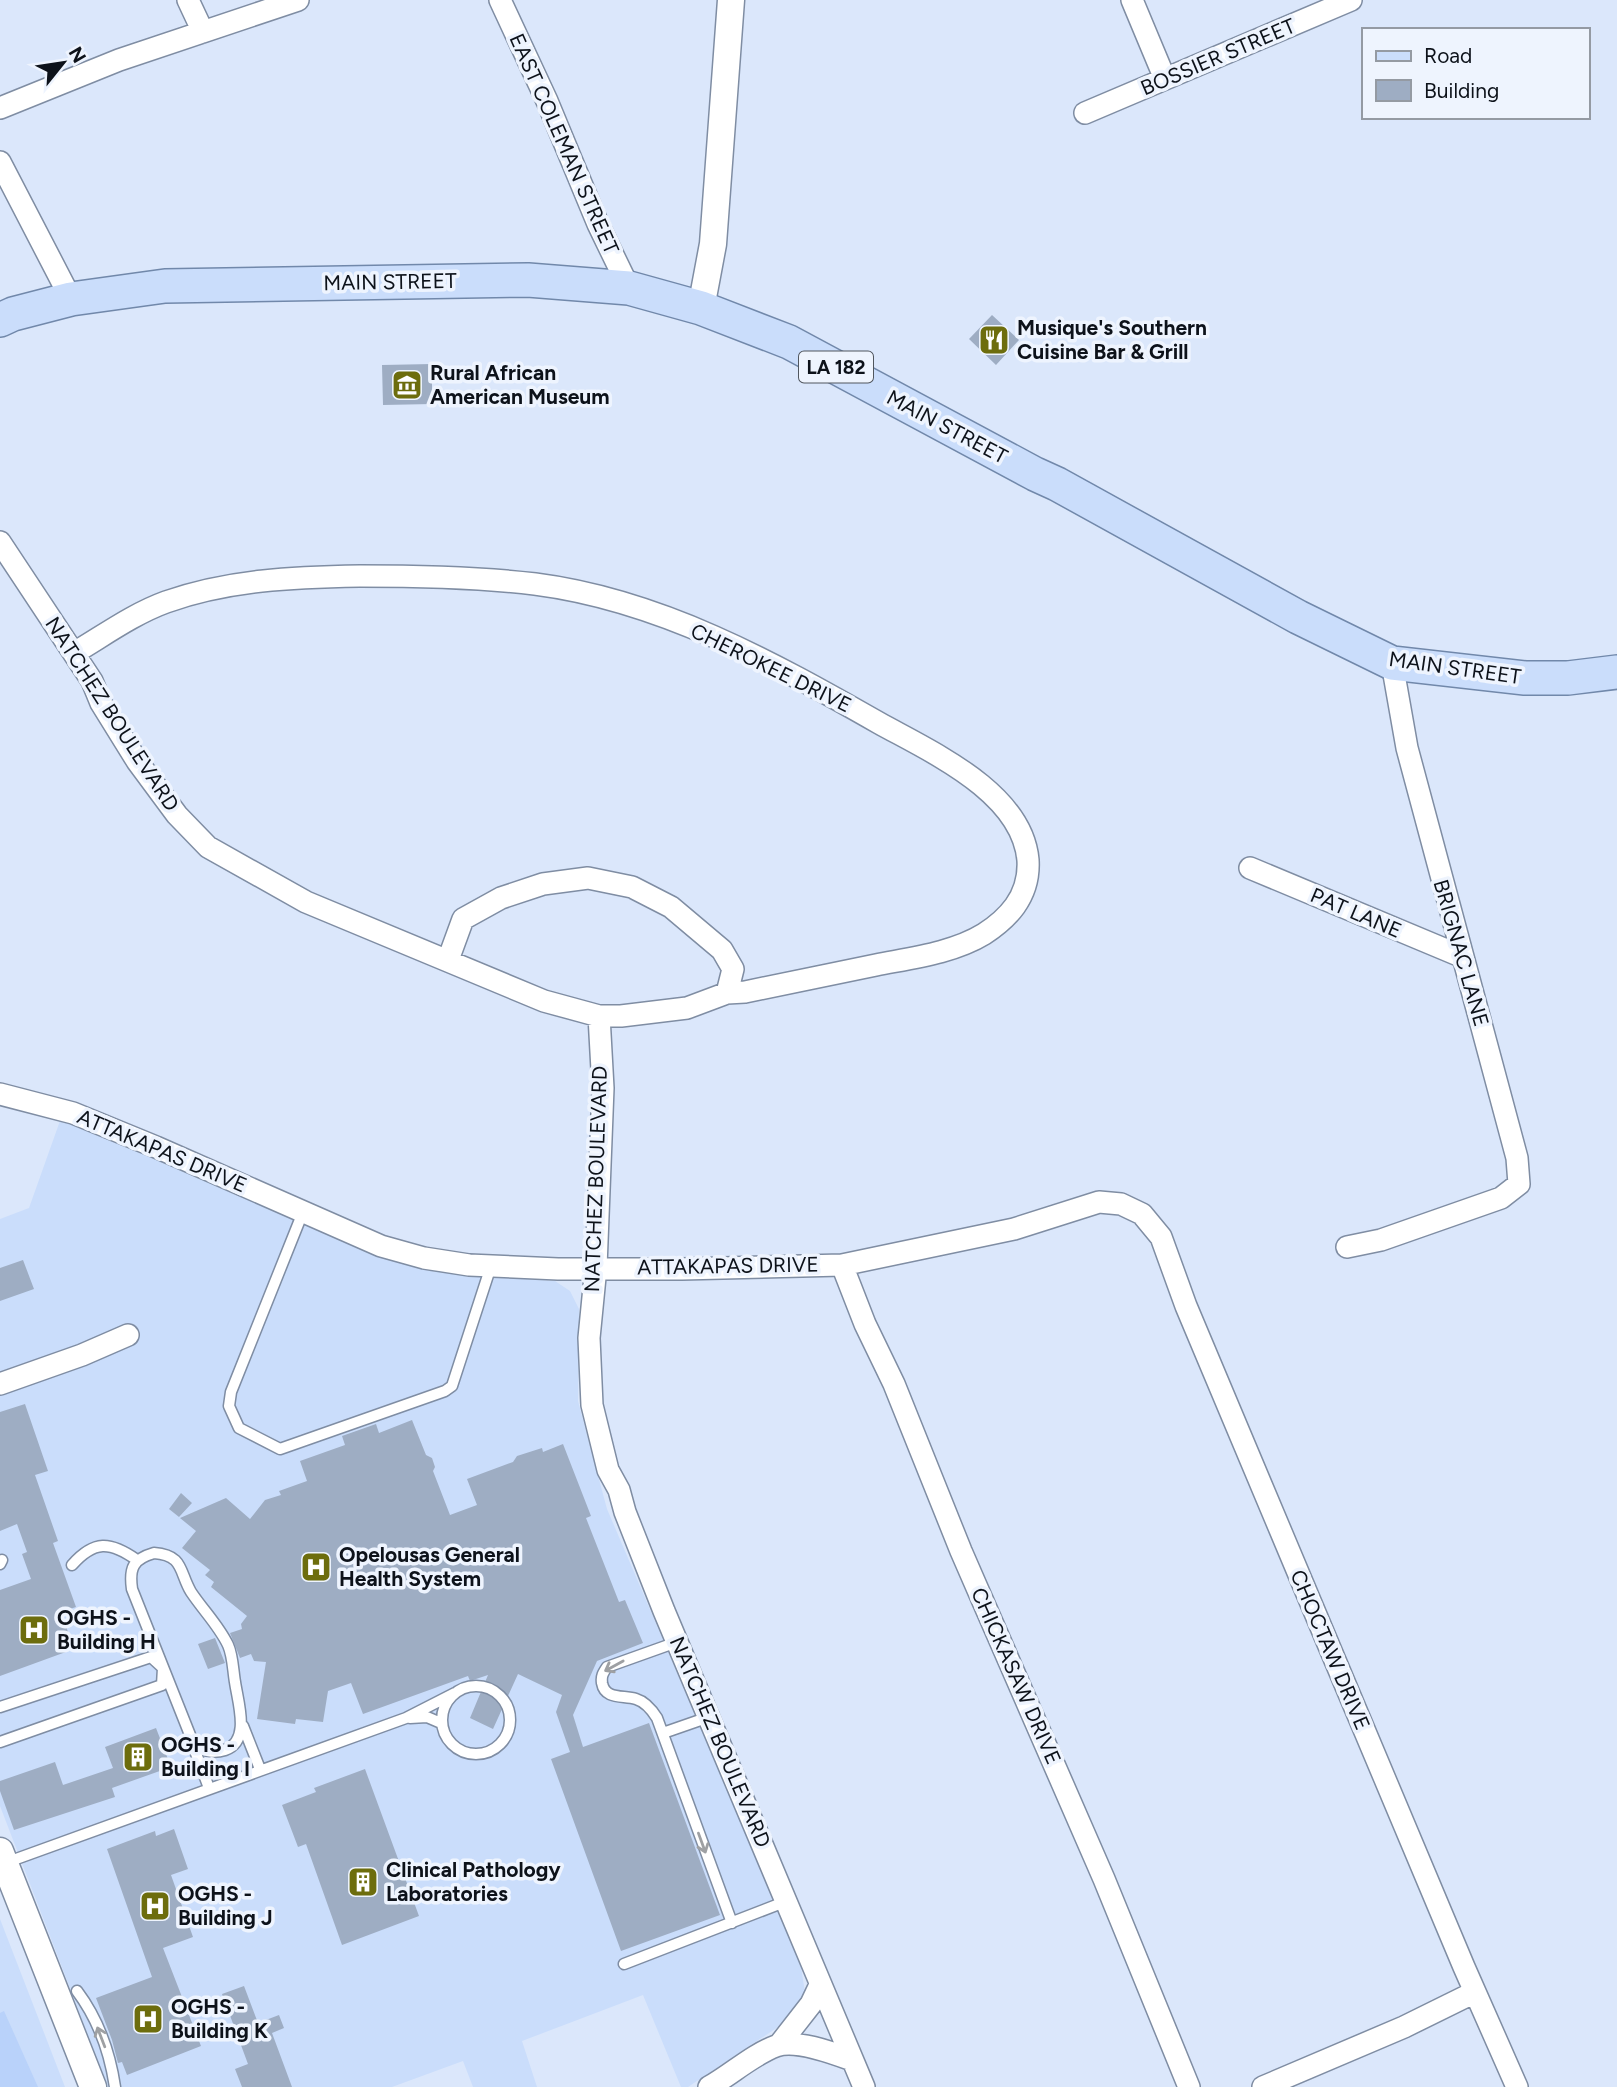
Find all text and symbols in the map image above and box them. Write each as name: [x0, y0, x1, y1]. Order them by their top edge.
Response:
street label: BOSSIER STREET: [1137, 13, 1299, 100]
north arrow: [28, 28, 98, 98]
legend: [1362, 28, 1589, 119]
street label: EAST COLEMAN STREET: [505, 30, 625, 258]
text: N: [64, 43, 91, 67]
text: Road: [1424, 43, 1472, 68]
text: Building: [1424, 78, 1499, 103]
street label: MAIN STREET: [323, 268, 457, 295]
place label: Musique's Southern Cuisine Bar & Grill: [1017, 315, 1207, 364]
restaurant icon: Musique's Southern Cuisine Bar & Grill: [977, 323, 1011, 357]
road number: LA 182: [799, 352, 873, 382]
place label: Rural African American Museum: [430, 360, 610, 409]
museum icon: Rural African American Museum: [390, 368, 424, 402]
street label: MAIN STREET: [883, 384, 1012, 469]
street label: NATCHEZ BOULEVARD: [40, 612, 185, 816]
street label: CHEROKEE DRIVE: [687, 618, 856, 717]
street label: MAIN STREET: [1387, 646, 1523, 689]
street label: BRIGNAC LANE: [1429, 876, 1494, 1029]
street label: PAT LANE: [1307, 882, 1406, 943]
street label: NATCHEZ BOULEVARD: [579, 1065, 612, 1293]
street label: ATTAKAPAS DRIVE: [74, 1104, 251, 1198]
street label: ATTAKAPAS DRIVE: [637, 1251, 819, 1280]
place label: Opelousas General Health System: [339, 1542, 520, 1591]
hospital icon: Opelousas General Health System: [299, 1550, 333, 1584]
street label: CHOCTAW DRIVE: [1285, 1566, 1375, 1734]
street label: CHICKASAW DRIVE: [966, 1584, 1067, 1768]
place label: OGHS - Building H: [57, 1605, 156, 1654]
hospital icon: OGHS - Building H: [17, 1613, 51, 1647]
street label: NATCHEZ BOULEVARD: [665, 1633, 776, 1851]
one-way arrow: [604, 1660, 624, 1674]
place label: OGHS - Building I: [161, 1732, 250, 1781]
building icon: OGHS - Building I: [121, 1740, 155, 1774]
one-way arrow: [697, 1831, 710, 1853]
place label: Clinical Pathology Laboratories: [386, 1857, 561, 1906]
building icon: Clinical Pathology Laboratories: [346, 1865, 380, 1899]
place label: OGHS - Building J: [178, 1881, 273, 1930]
hospital icon: OGHS - Building J: [138, 1889, 172, 1923]
place label: OGHS - Building K: [171, 1994, 268, 2043]
hospital icon: OGHS - Building K: [131, 2002, 165, 2036]
one-way arrow: [94, 2026, 107, 2048]

